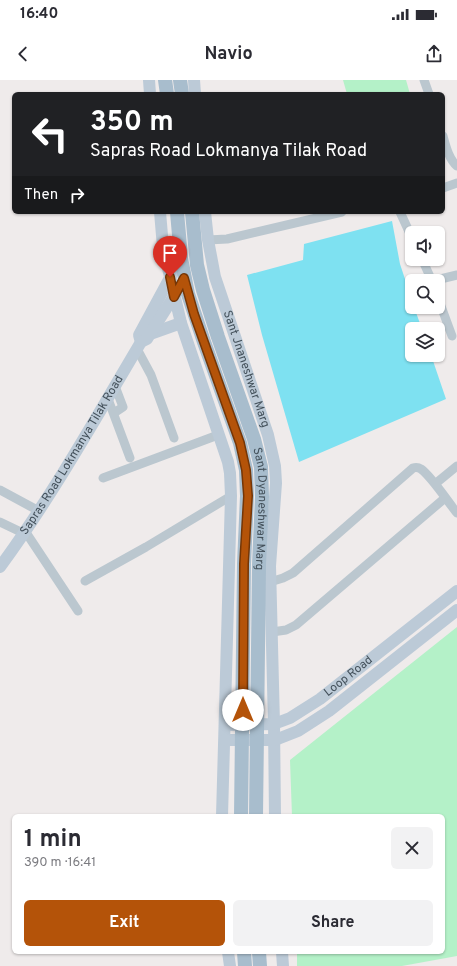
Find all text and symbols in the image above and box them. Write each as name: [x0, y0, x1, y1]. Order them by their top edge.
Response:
text: 16:40: [20, 5, 58, 24]
icon: back: [12, 43, 34, 65]
text: Navio: [204, 43, 253, 66]
icon: share: [423, 43, 445, 65]
text: 350 m: [90, 105, 174, 141]
icon: left: [24, 108, 76, 160]
text: Sapras Road Lokmanya Tilak Road: [90, 140, 367, 163]
icon: right: [66, 184, 88, 206]
text: Then: [24, 186, 58, 205]
map controls: [405, 226, 445, 362]
button: sound: [405, 226, 445, 266]
pin: [153, 236, 187, 277]
icon: arrive: [159, 242, 181, 264]
button: search: [405, 274, 445, 314]
street label: Sant Jnaneshwar Marg: [219, 309, 273, 430]
button: layers: [405, 322, 445, 362]
street label: Sapras Road Lokmanya Tilak Road: [17, 372, 128, 538]
street label: Sant Dyaneshwar Marg: [248, 446, 270, 570]
street label: Loop Road: [321, 652, 376, 701]
position arrow: [222, 689, 264, 731]
text: 1 min: [24, 825, 82, 855]
button: close: [391, 827, 433, 869]
text: 390 m · 16:41: [24, 855, 96, 871]
button: Exit: [24, 900, 225, 946]
button: Share: [233, 900, 433, 946]

